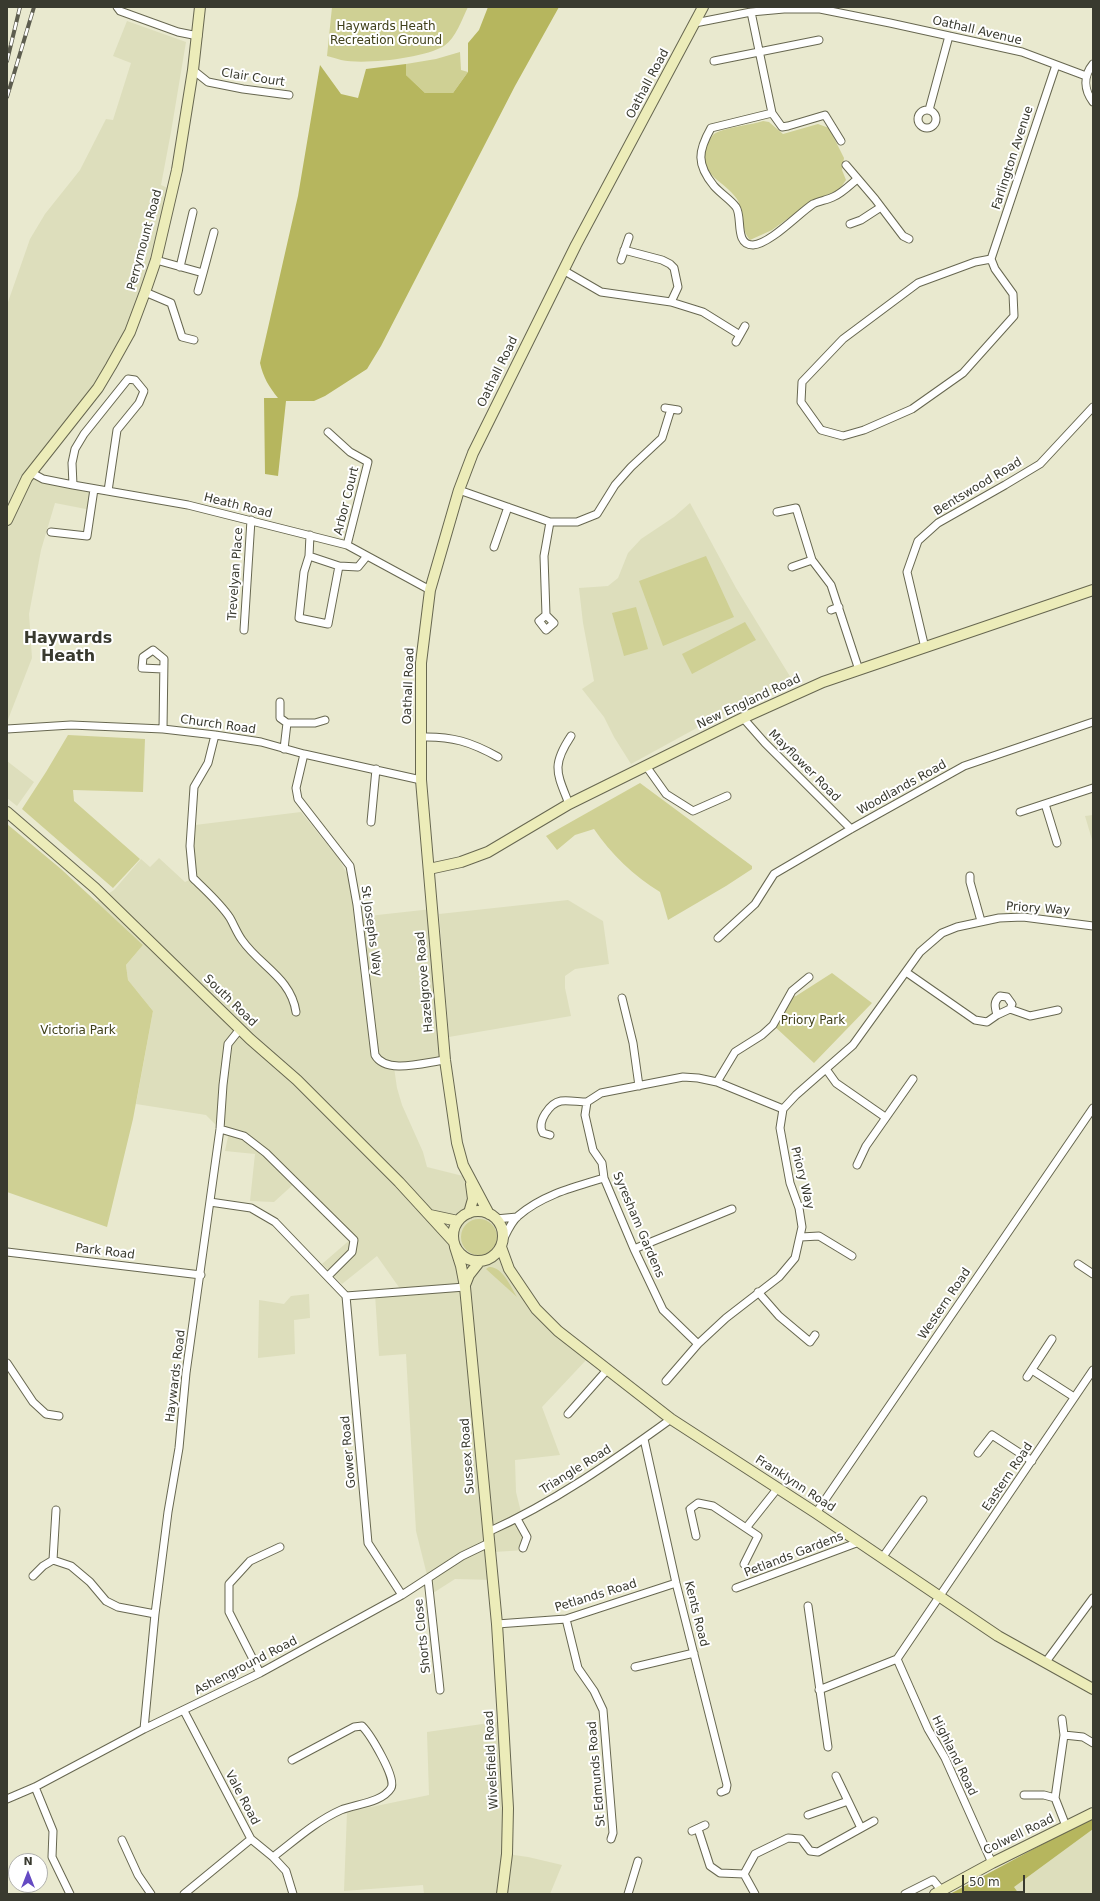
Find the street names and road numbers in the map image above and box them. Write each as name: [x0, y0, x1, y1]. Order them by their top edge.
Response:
street label: Oathall Avenue: [931, 14, 1023, 48]
street label: Oathall Road: [624, 47, 672, 121]
street label: Clair Court: [220, 66, 286, 90]
street label: Farlington Avenue: [989, 104, 1037, 212]
street label: Perrymount Road: [125, 188, 165, 292]
street label: Oathall Road: [475, 334, 521, 410]
street label: Bentswood Road: [931, 455, 1025, 519]
street label: Arbor Court: [332, 465, 362, 537]
street label: Heath Road: [202, 491, 274, 521]
street label: Trevelyan Place: [226, 527, 246, 621]
street label: Oathall Road: [400, 647, 418, 725]
street label: New England Road: [695, 672, 803, 732]
street label: Church Road: [179, 713, 257, 737]
street label: Mayflower Road: [765, 727, 843, 805]
street label: Woodlands Road: [855, 758, 949, 818]
street label: St Josephs Way: [358, 885, 384, 977]
street label: Priory Way: [1006, 900, 1070, 918]
street label: Hazelgrove Road: [413, 931, 437, 1033]
street label: South Road: [200, 972, 260, 1030]
street label: Priory Way: [787, 1145, 817, 1211]
street label: Syresham Gardens: [609, 1170, 667, 1280]
street label: Park Road: [74, 1241, 136, 1263]
street label: Western Road: [916, 1266, 974, 1342]
street label: Haywards Road: [163, 1329, 189, 1423]
street label: Gower Road: [339, 1415, 359, 1489]
street label: Sussex Road: [458, 1418, 478, 1494]
street label: Eastern Road: [980, 1440, 1036, 1514]
street label: Triangle Road: [538, 1442, 614, 1498]
street label: Franklynn Road: [752, 1453, 838, 1515]
street label: Petlands Gardens: [742, 1529, 846, 1581]
street label: Petlands Road: [553, 1577, 639, 1615]
street label: Kents Road: [681, 1580, 711, 1648]
street label: Shorts Close: [412, 1598, 434, 1674]
street label: Ashenground Road: [192, 1634, 300, 1698]
street label: Wivelsfield Road: [482, 1710, 502, 1810]
street label: Highland Road: [928, 1714, 980, 1798]
street label: St Edmunds Road: [585, 1721, 609, 1827]
street label: Vale Road: [222, 1768, 262, 1828]
street label: Colwell Road: [981, 1812, 1057, 1858]

